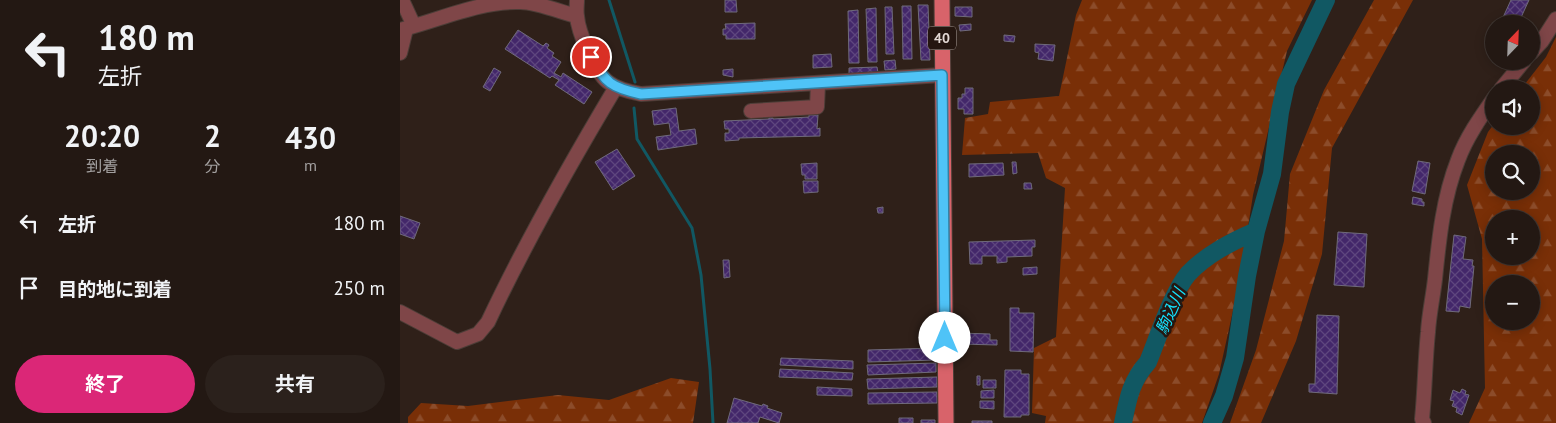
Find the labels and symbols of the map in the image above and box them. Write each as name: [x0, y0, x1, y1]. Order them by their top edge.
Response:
north arrow: [1485, 15, 1540, 70]
road number: 40: [928, 26, 956, 49]
pin: [570, 36, 612, 78]
water label: 駒込川: [1151, 283, 1190, 337]
position arrow: [918, 311, 970, 363]

